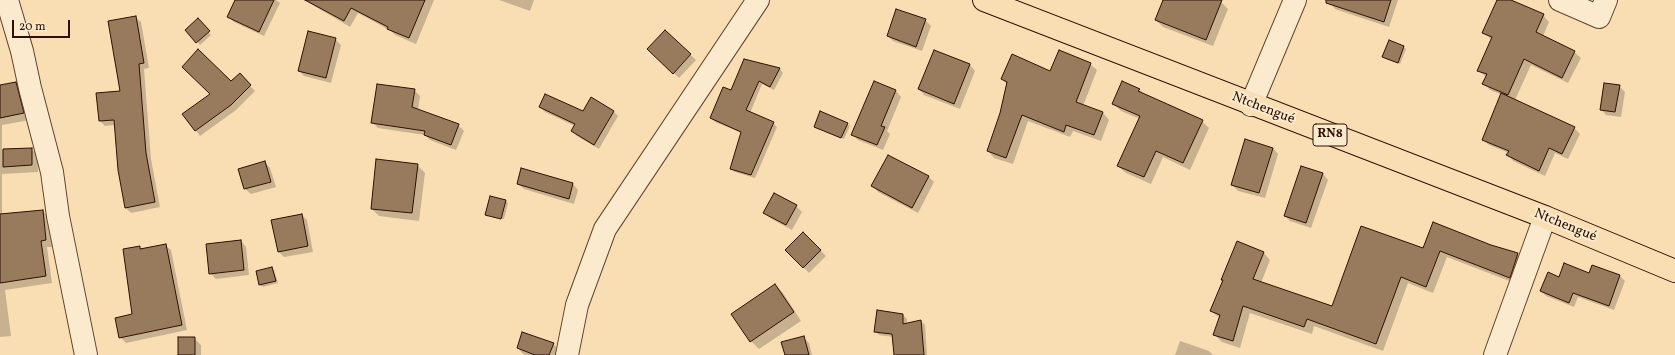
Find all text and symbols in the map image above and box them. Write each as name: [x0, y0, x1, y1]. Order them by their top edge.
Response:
scale bar: [14, 12, 72, 38]
text: 20 m: [19, 19, 46, 35]
street label: Ntchengué: [1229, 89, 1297, 129]
road number: RN8: [1313, 124, 1347, 146]
street label: Ntchengué: [1531, 206, 1599, 246]

